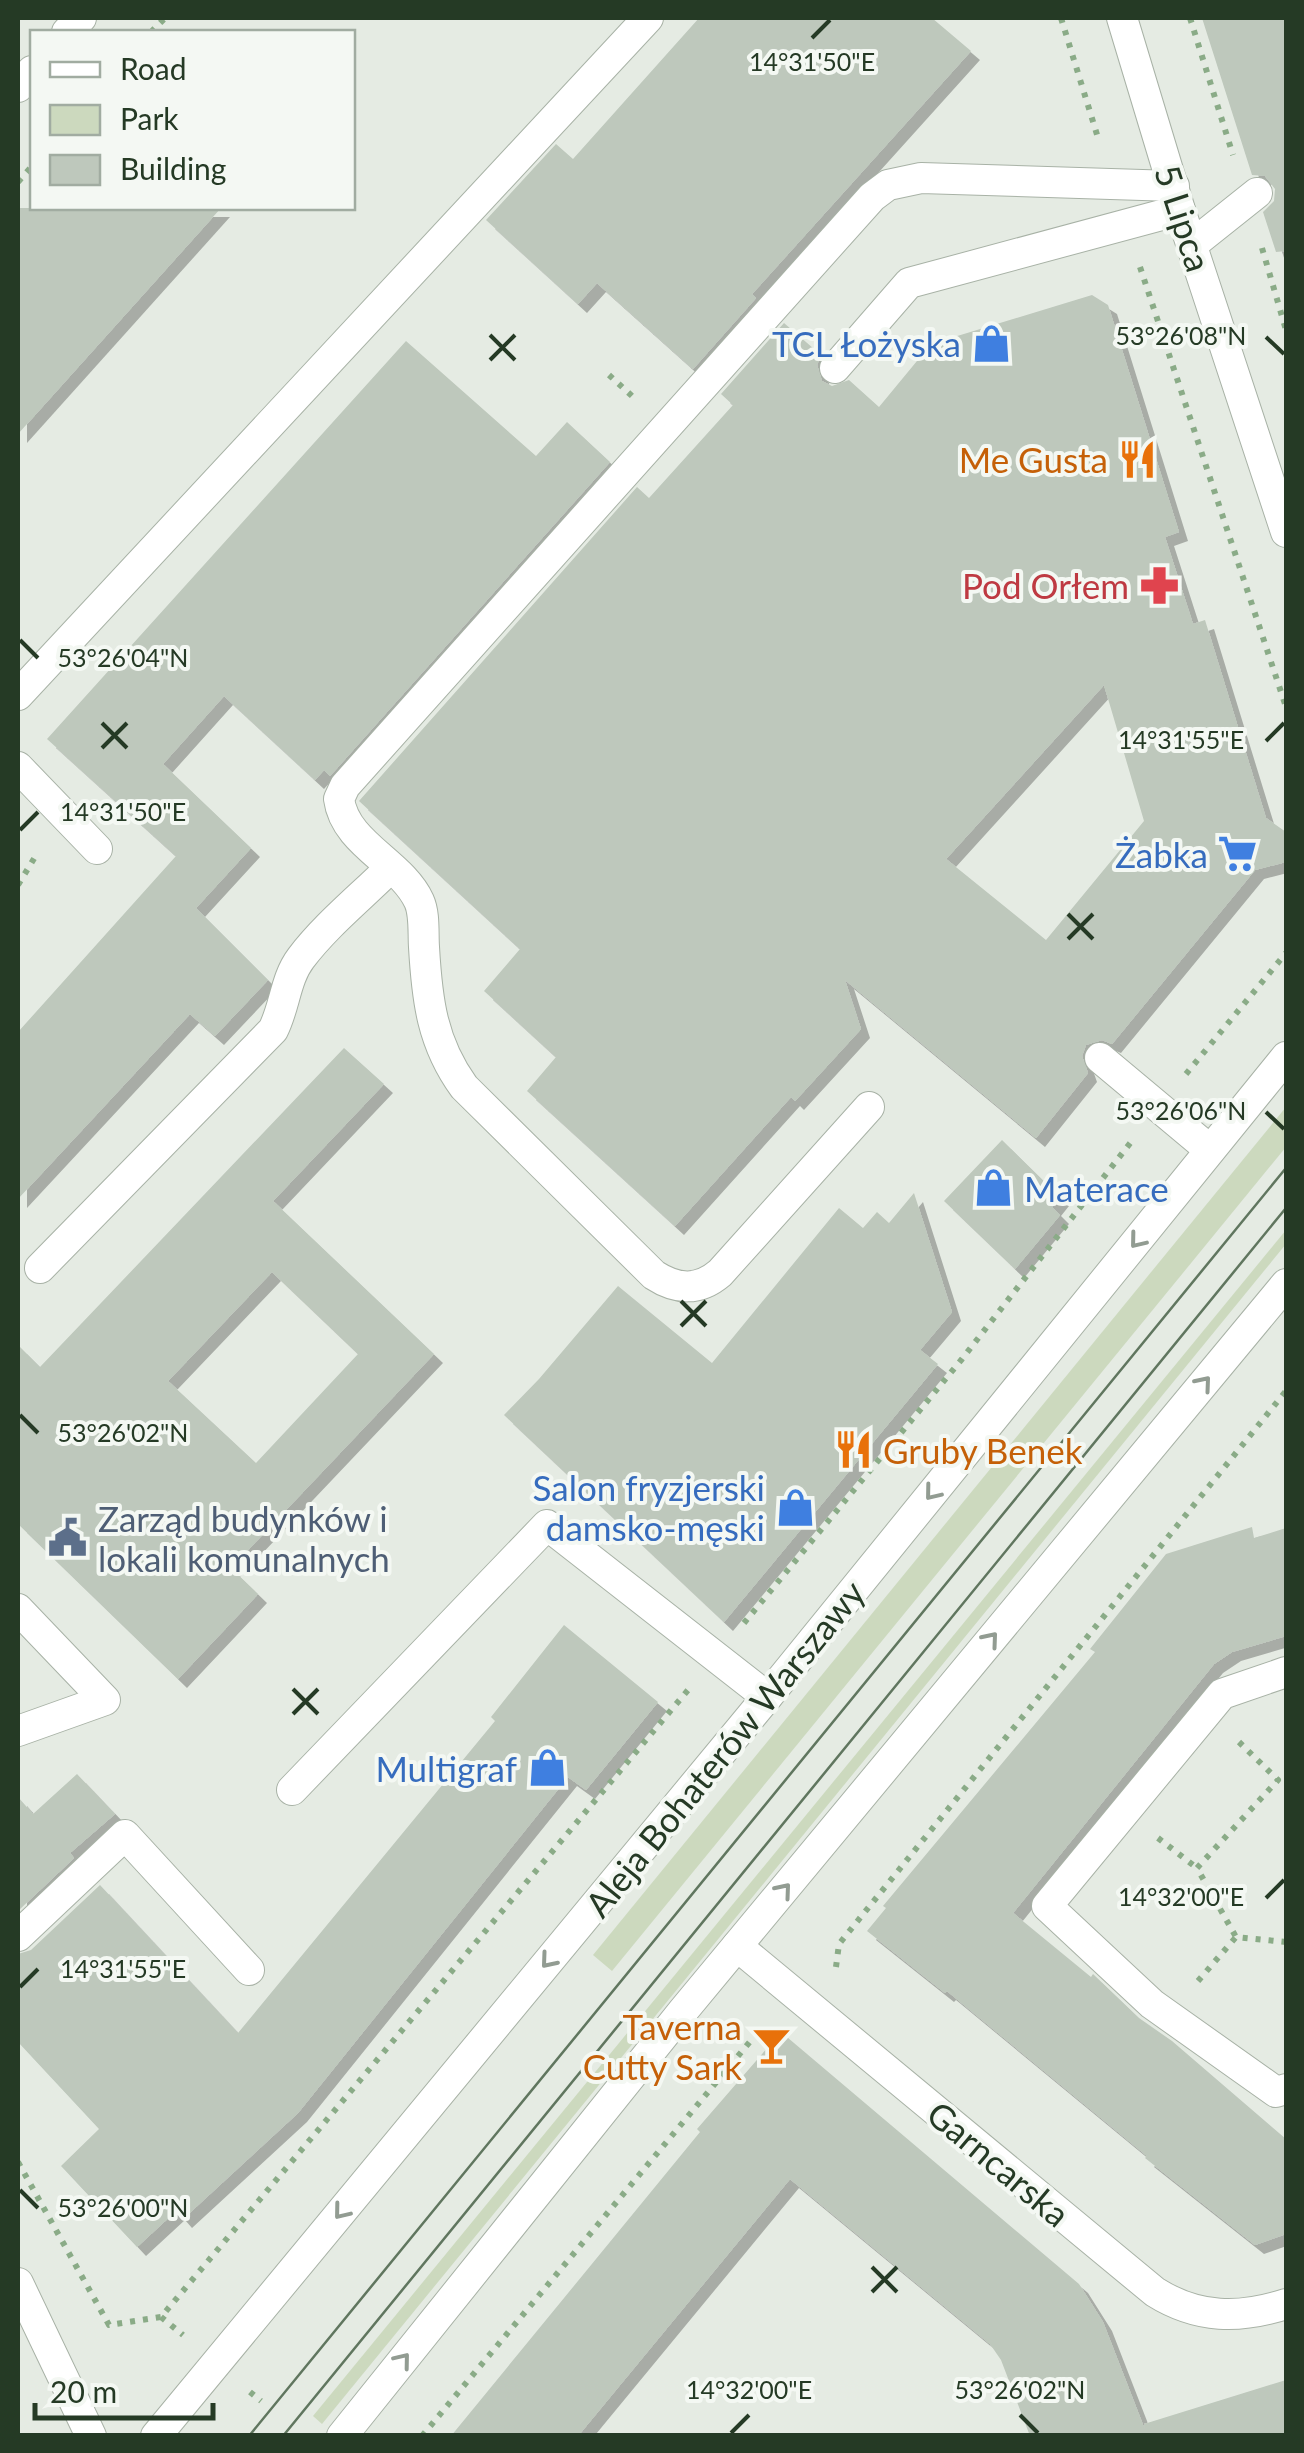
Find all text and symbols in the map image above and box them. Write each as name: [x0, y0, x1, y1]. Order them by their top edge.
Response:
legend: [30, 30, 355, 210]
text: 14°31'50"E: [749, 46, 875, 76]
text: Road: [120, 50, 187, 86]
text: Park: [120, 100, 179, 136]
text: Building: [120, 150, 226, 186]
street label: 5 Lipca: [1147, 160, 1221, 276]
text: 53°26'08"N: [1116, 320, 1246, 350]
place label: TCL Łożyska: [772, 322, 961, 364]
shop icon: TCL Łożyska: [970, 322, 1012, 364]
place label: Me Gusta: [959, 438, 1108, 480]
restaurant icon: Me Gusta: [1117, 438, 1159, 480]
place label: Pod Orłem: [962, 564, 1129, 606]
pharmacy icon: Pod Orłem: [1138, 564, 1180, 606]
text: 53°26'04"N: [58, 642, 188, 672]
text: 14°31'55"E: [1118, 724, 1244, 754]
text: 14°31'50"E: [60, 796, 186, 826]
place label: Żabka: [1115, 833, 1208, 875]
supermarket icon: Żabka: [1217, 833, 1259, 875]
text: 53°26'06"N: [1116, 1095, 1246, 1125]
shop icon: Materace: [973, 1167, 1015, 1209]
place label: Materace: [1024, 1167, 1169, 1209]
one-way arrow: [1131, 1230, 1149, 1248]
one-way arrow: [1192, 1377, 1210, 1395]
text: 53°26'02"N: [58, 1417, 188, 1447]
restaurant icon: Gruby Benek: [832, 1429, 874, 1471]
place label: Gruby Benek: [883, 1429, 1083, 1471]
place label: Salon fryzjerski damsko-męski: [533, 1466, 765, 1548]
one-way arrow: [926, 1482, 944, 1500]
shop icon: Salon fryzjerski damsko-męski: [774, 1486, 816, 1528]
place label: Zarząd budynków i lokali komunalnych: [98, 1497, 390, 1579]
public building icon: Zarząd budynków i lokali komunalnych: [47, 1517, 89, 1559]
street label: Aleja Bohaterów Warszawy: [576, 1572, 872, 1924]
one-way arrow: [979, 1633, 997, 1651]
place label: Multigraf: [375, 1747, 517, 1789]
shop icon: Multigraf: [526, 1747, 568, 1789]
text: 14°32'00"E: [1118, 1881, 1244, 1911]
one-way arrow: [772, 1883, 790, 1901]
one-way arrow: [542, 1950, 560, 1968]
text: 14°31'55"E: [60, 1953, 186, 1983]
place label: Taverna Cutty Sark: [583, 2005, 742, 2087]
bar icon: Taverna Cutty Sark: [751, 2025, 793, 2067]
street label: Garncarska: [920, 2092, 1078, 2234]
text: 53°26'00"N: [58, 2192, 188, 2222]
one-way arrow: [335, 2200, 353, 2218]
one-way arrow: [391, 2353, 409, 2371]
scale bar: [35, 2358, 212, 2420]
text: 20 m: [50, 2373, 117, 2409]
text: 14°32'00"E: [686, 2374, 812, 2404]
text: 53°26'02"N: [955, 2374, 1085, 2404]

